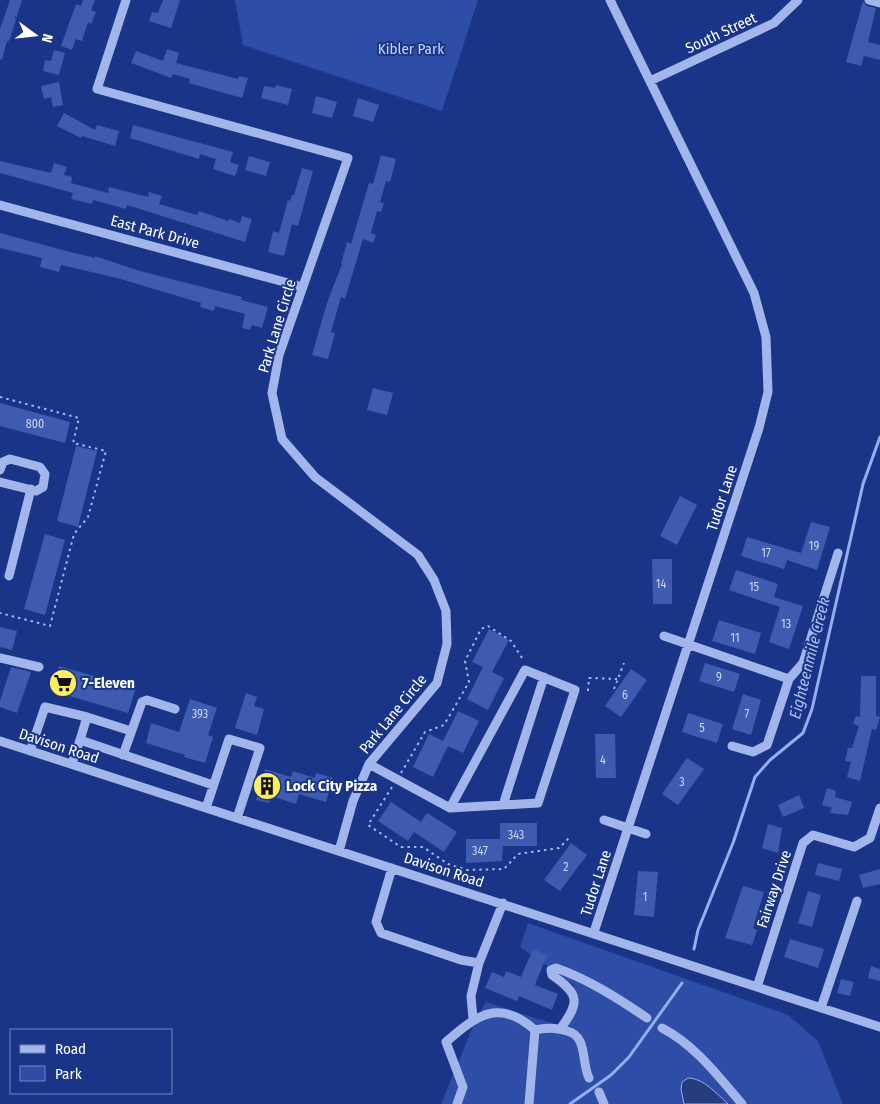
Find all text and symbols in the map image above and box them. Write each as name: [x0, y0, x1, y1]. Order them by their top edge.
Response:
street label: South Street: [683, 9, 760, 57]
north arrow: [10, 10, 60, 60]
text: N: [38, 32, 56, 44]
park label: Kibler Park: [378, 40, 444, 58]
street label: East Park Drive: [109, 212, 201, 252]
street label: Park Lane Circle: [254, 277, 300, 375]
house number: 800: [26, 417, 44, 431]
street label: Tudor Lane: [703, 463, 741, 533]
house number: 19: [809, 539, 819, 553]
house number: 17: [761, 546, 771, 560]
house number: 14: [656, 577, 666, 591]
house number: 15: [749, 580, 760, 594]
water label: Eighteenmile Creek: [785, 595, 834, 721]
house number: 13: [781, 617, 791, 631]
house number: 11: [730, 631, 740, 645]
supermarket icon: 7-Eleven: [48, 668, 78, 698]
house number: 9: [716, 670, 722, 684]
street label: Park Lane Circle: [356, 671, 430, 757]
place label: 7-Eleven: [82, 674, 135, 692]
house number: 6: [622, 688, 628, 702]
house number: 393: [192, 707, 208, 721]
house number: 7: [745, 707, 750, 721]
house number: 5: [699, 721, 705, 735]
street label: Davison Road: [17, 725, 101, 767]
house number: 4: [600, 753, 606, 767]
building icon: Lock City Pizza: [252, 771, 282, 801]
house number: 3: [679, 775, 685, 789]
place label: Lock City Pizza: [286, 777, 378, 795]
house number: 343: [508, 828, 524, 842]
house number: 347: [472, 844, 488, 858]
street label: Tudor Lane: [577, 848, 615, 918]
street label: Fairway Drive: [753, 848, 795, 930]
street label: Davison Road: [402, 849, 486, 891]
house number: 2: [563, 860, 569, 874]
house number: 1: [643, 890, 647, 904]
legend: [10, 1029, 172, 1094]
text: Road: [55, 1040, 86, 1058]
text: Park: [55, 1065, 82, 1083]

